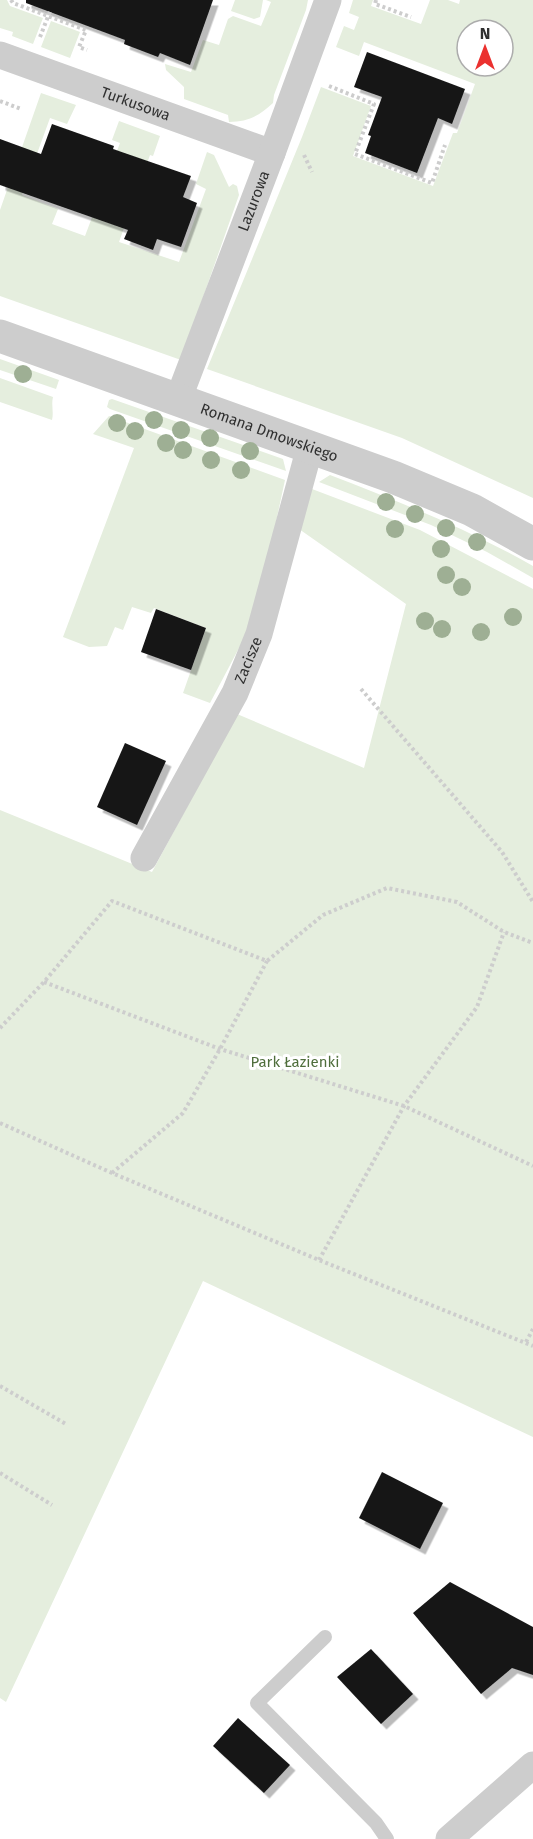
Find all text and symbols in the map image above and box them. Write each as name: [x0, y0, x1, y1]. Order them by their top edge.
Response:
north arrow: [455, 18, 515, 78]
text: N: [480, 24, 490, 43]
street label: Turkusowa: [98, 83, 173, 125]
street label: Lazurowa: [234, 168, 273, 234]
street label: Romana Dmowskiego: [198, 400, 341, 466]
street label: Zacisze: [231, 634, 266, 686]
park label: Park Łazienki: [251, 1053, 339, 1071]

